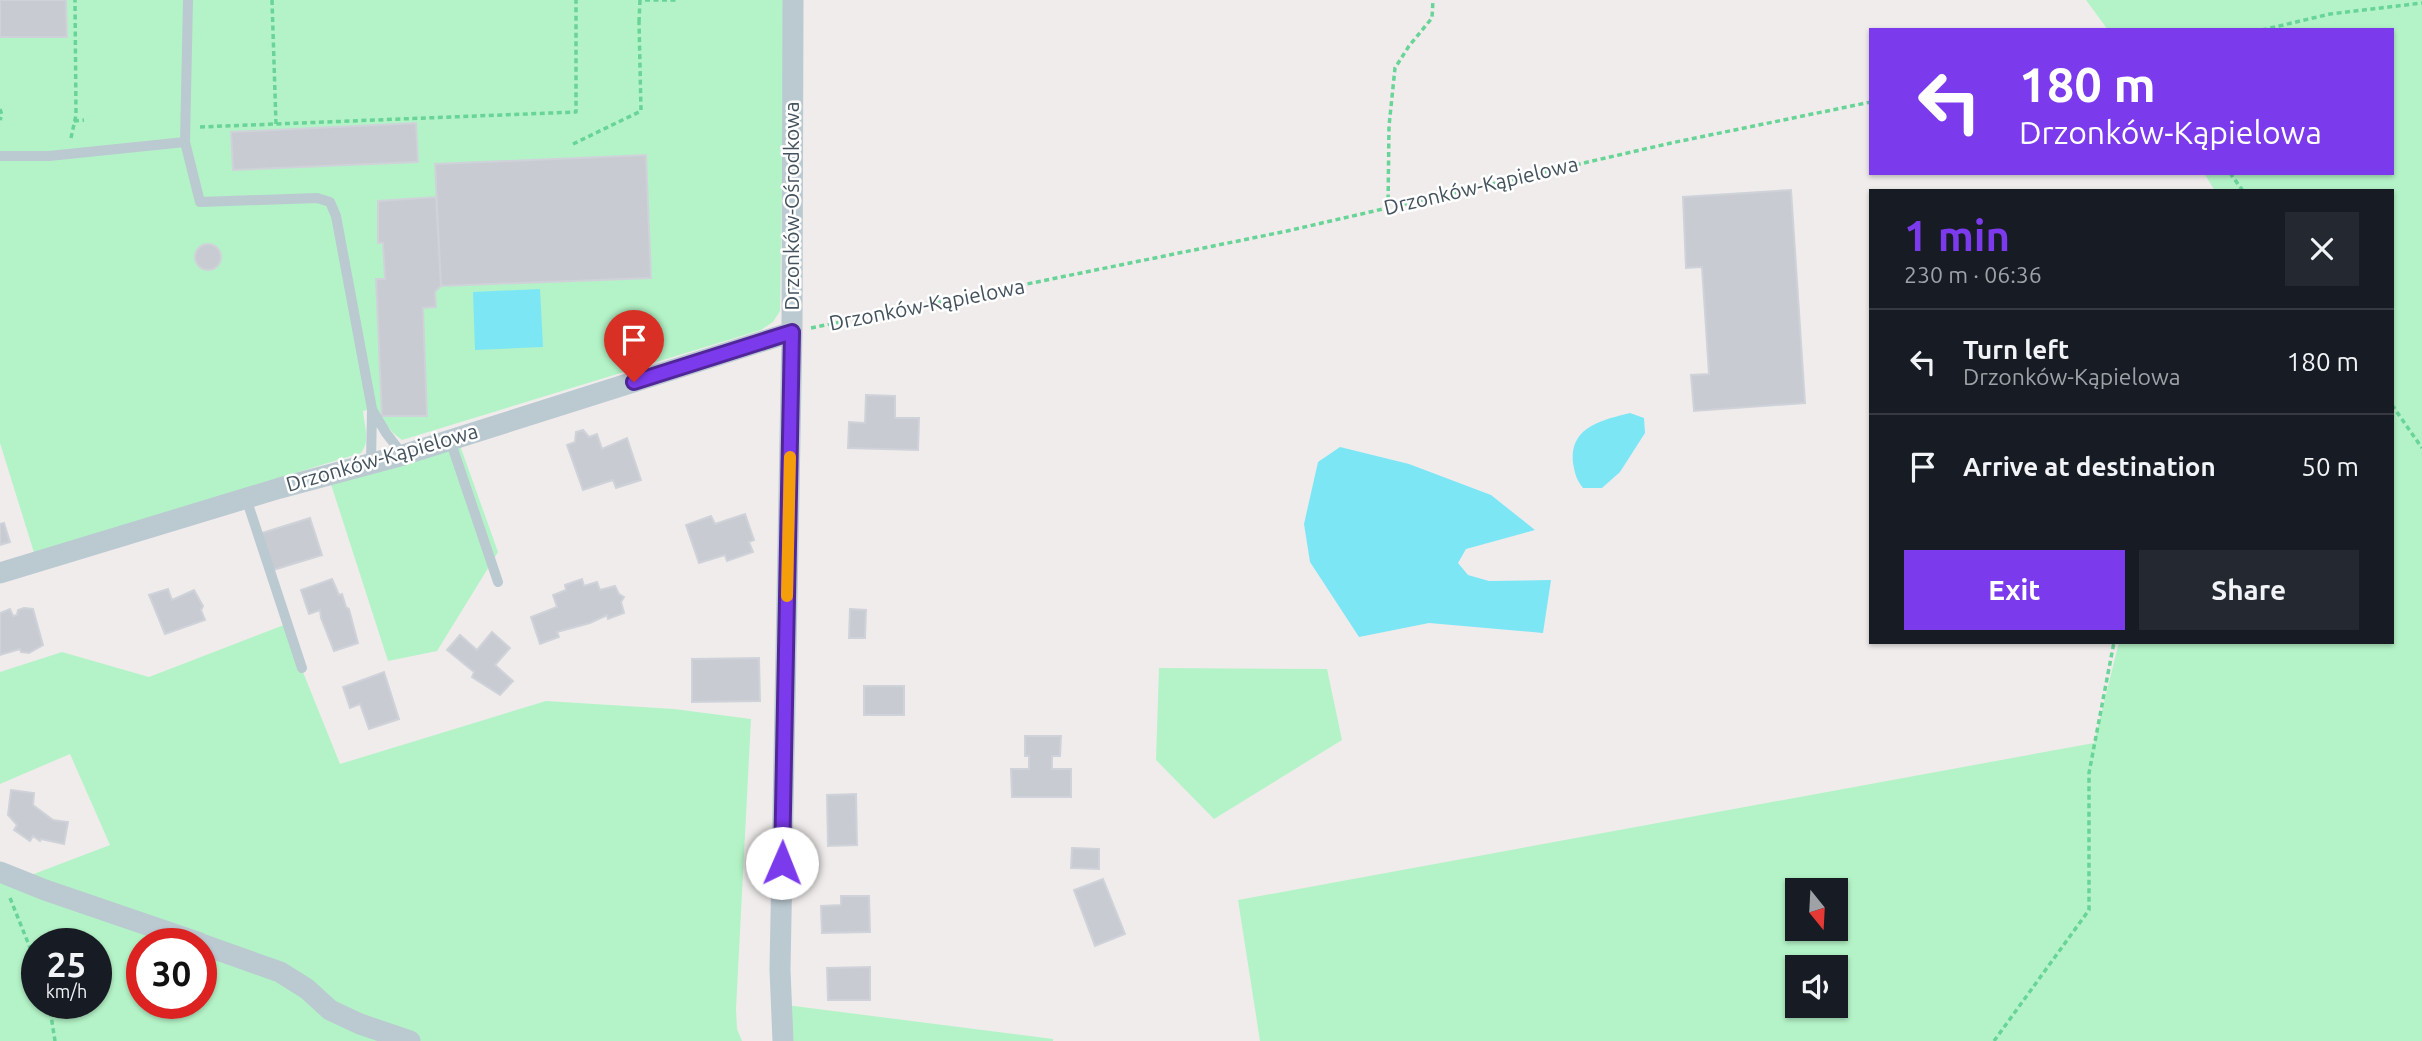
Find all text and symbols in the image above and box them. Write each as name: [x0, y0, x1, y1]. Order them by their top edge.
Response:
icon: left: [1904, 56, 1995, 147]
text: 180 m: [2019, 56, 2156, 111]
street label: Drzonków-Ośrodkowa: [779, 102, 803, 310]
text: Drzonków-Kąpielowa: [2019, 114, 2322, 150]
street label: Drzonków-Kąpielowa: [1381, 151, 1580, 219]
text: 1 min: [1904, 212, 2010, 259]
button: close: [2285, 212, 2359, 286]
text: 230 m · 06:36: [1904, 262, 2042, 287]
street label: Drzonków-Kąpielowa: [827, 273, 1027, 335]
pin: [604, 310, 664, 382]
icon: arrive: [615, 321, 653, 359]
text: Turn left: [1963, 335, 2069, 364]
icon: left: [1904, 343, 1942, 381]
text: 180 m: [2287, 347, 2359, 376]
text: Drzonków-Kąpielowa: [1963, 364, 2181, 389]
street label: Drzonków-Kąpielowa: [283, 418, 481, 496]
icon: arrive: [1904, 448, 1942, 486]
text: Arrive at destination: [1963, 452, 2216, 481]
text: 50 m: [2301, 452, 2359, 481]
button: Exit: [1904, 550, 2125, 630]
button: Share: [2139, 550, 2359, 630]
position arrow: [745, 826, 819, 900]
north arrow: [1785, 878, 1848, 942]
map controls: [1785, 878, 1848, 1018]
speed limit sign: 30: [126, 928, 217, 1019]
text: 25: [47, 944, 86, 984]
button: sound: [1785, 955, 1848, 1018]
text: km/h: [46, 981, 87, 1001]

